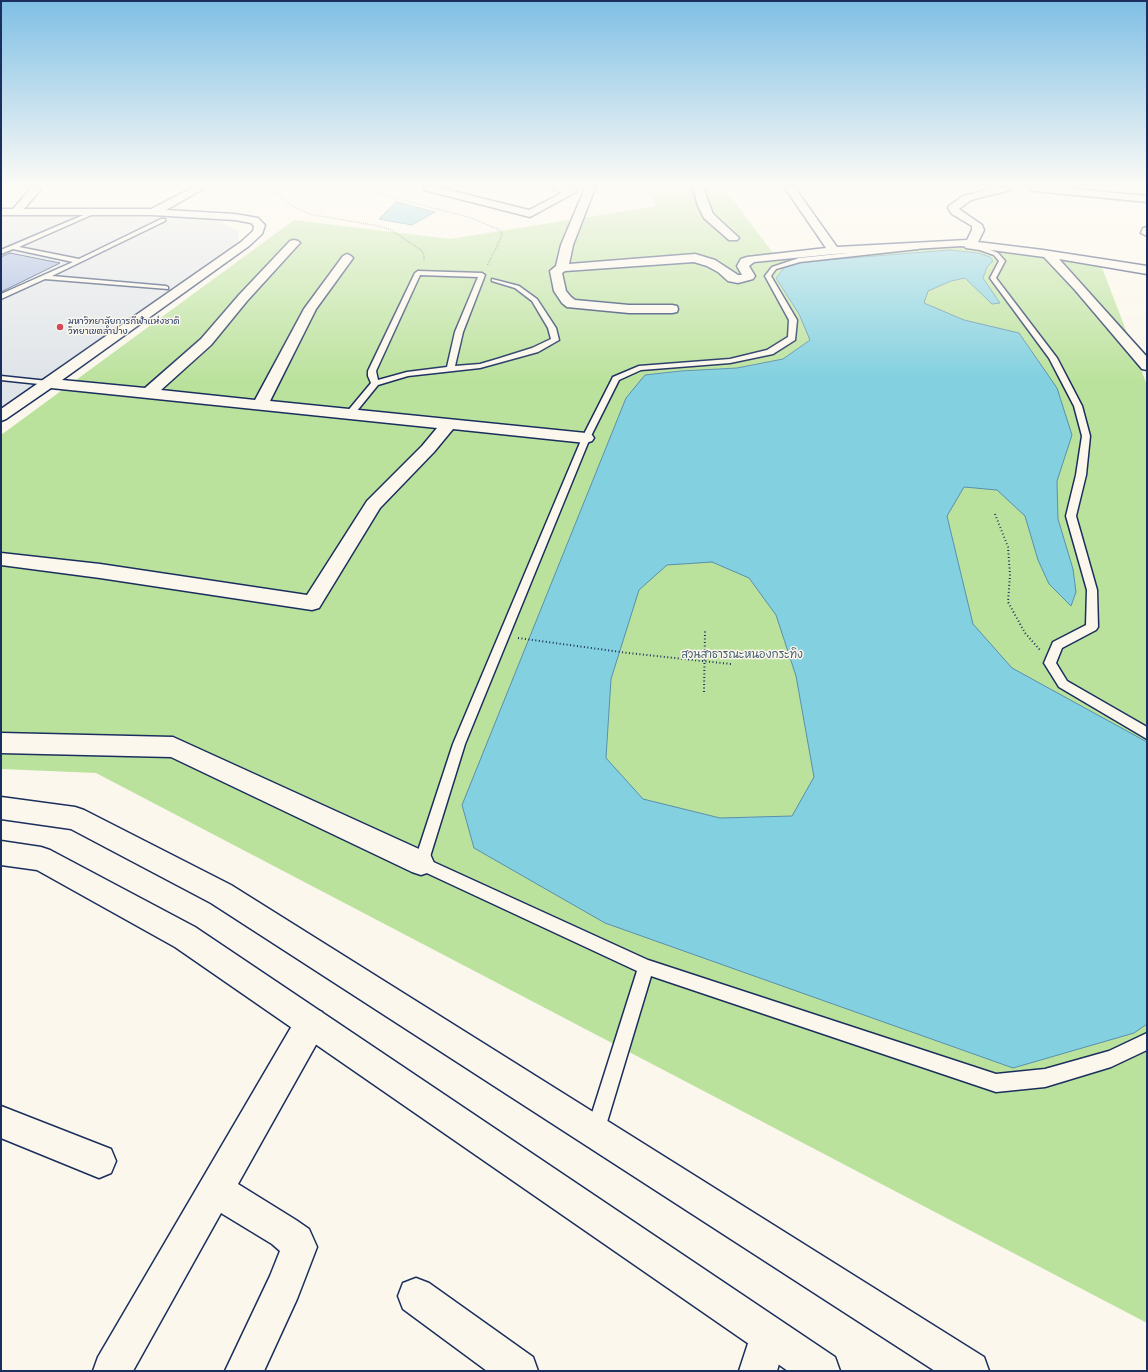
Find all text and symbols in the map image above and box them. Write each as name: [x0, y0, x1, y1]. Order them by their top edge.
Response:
place label: มหาวิทยาลัยการกีฬาแห่งชาติ วิทยาเขตลำปาง: [68, 317, 180, 338]
marker: มหาวิทยาลัยการกีฬาแห่งชาติ วิทยาเขตลำปาง: [55, 322, 65, 332]
park label: สวนสาธารณะหนองกระทิง: [681, 648, 803, 662]

